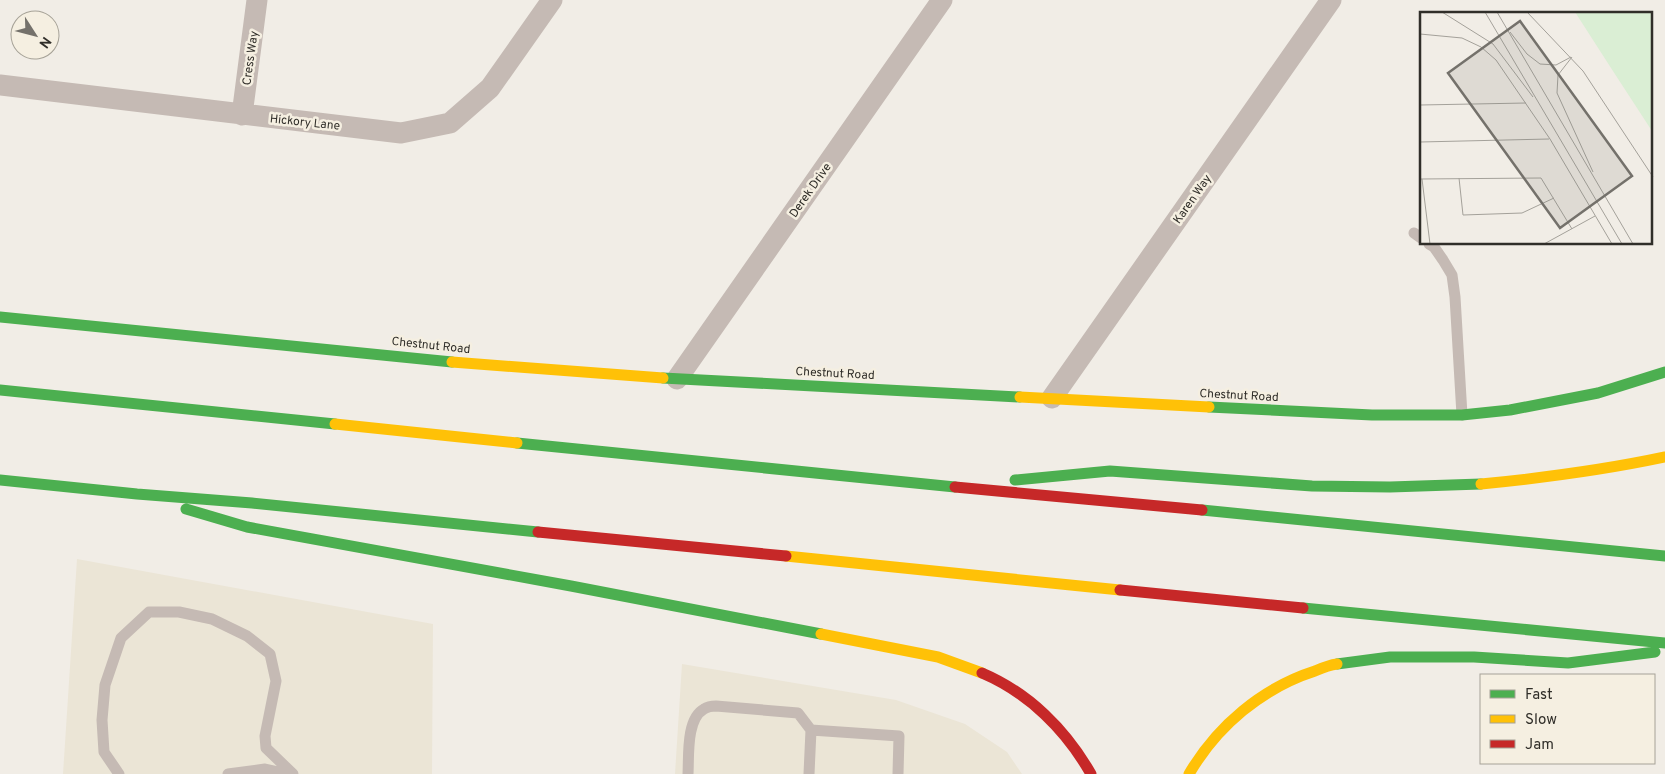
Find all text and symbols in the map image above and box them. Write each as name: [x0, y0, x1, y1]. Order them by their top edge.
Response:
north arrow: [10, 10, 60, 60]
inset map: [1420, 12, 1652, 245]
street label: Cress Way: [239, 30, 263, 86]
text: N: [34, 33, 54, 51]
street label: Hickory Lane: [269, 111, 341, 135]
street label: Derek Drive: [786, 160, 835, 221]
street label: Karen Way: [1170, 172, 1216, 227]
street label: Chestnut Road: [391, 334, 471, 358]
street label: Chestnut Road: [795, 364, 875, 384]
street label: Chestnut Road: [1199, 386, 1279, 406]
legend: [1480, 674, 1655, 764]
text: Fast: [1525, 686, 1553, 705]
text: Slow: [1525, 711, 1557, 730]
text: Jam: [1525, 736, 1554, 755]

